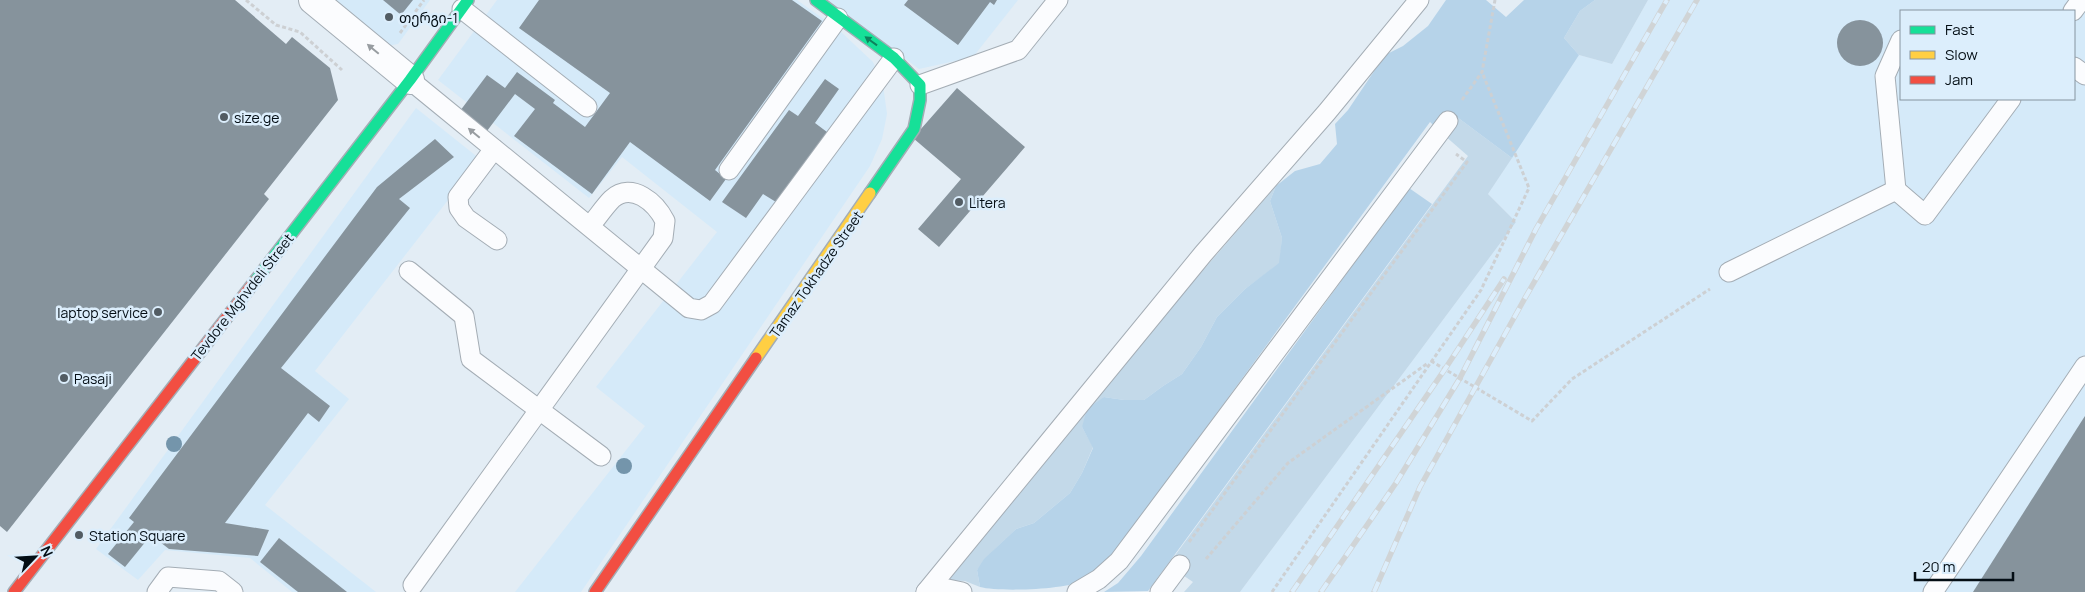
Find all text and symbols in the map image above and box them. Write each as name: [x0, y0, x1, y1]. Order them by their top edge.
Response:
place label: თერგი-1: [399, 8, 458, 27]
legend: [1900, 10, 2075, 100]
marker: თერგი-1: [383, 11, 395, 23]
text: Fast: [1945, 19, 1974, 40]
one-way arrow: [865, 36, 878, 47]
one-way arrow: [367, 44, 380, 55]
text: Slow: [1945, 44, 1978, 65]
text: Jam: [1945, 69, 1973, 90]
place label: size.ge: [234, 108, 279, 127]
marker: size.ge: [218, 111, 230, 123]
one-way arrow: [468, 127, 481, 138]
place label: Litera: [969, 193, 1005, 212]
marker: Litera: [953, 196, 965, 208]
street label: Tamaz Tokhadze Street: [765, 206, 867, 341]
street label: Tevdore Mghvdeli Street: [186, 229, 298, 365]
place label: laptop service: [57, 303, 148, 322]
marker: laptop service: [152, 306, 164, 318]
place label: Pasaji: [74, 369, 112, 388]
marker: Pasaji: [58, 372, 70, 384]
place label: Station Square: [89, 526, 185, 545]
marker: Station Square: [73, 529, 85, 541]
north arrow: [10, 532, 60, 582]
text: N: [36, 543, 58, 560]
scale bar: [1915, 550, 2012, 582]
text: 20 m: [1922, 556, 1955, 577]

